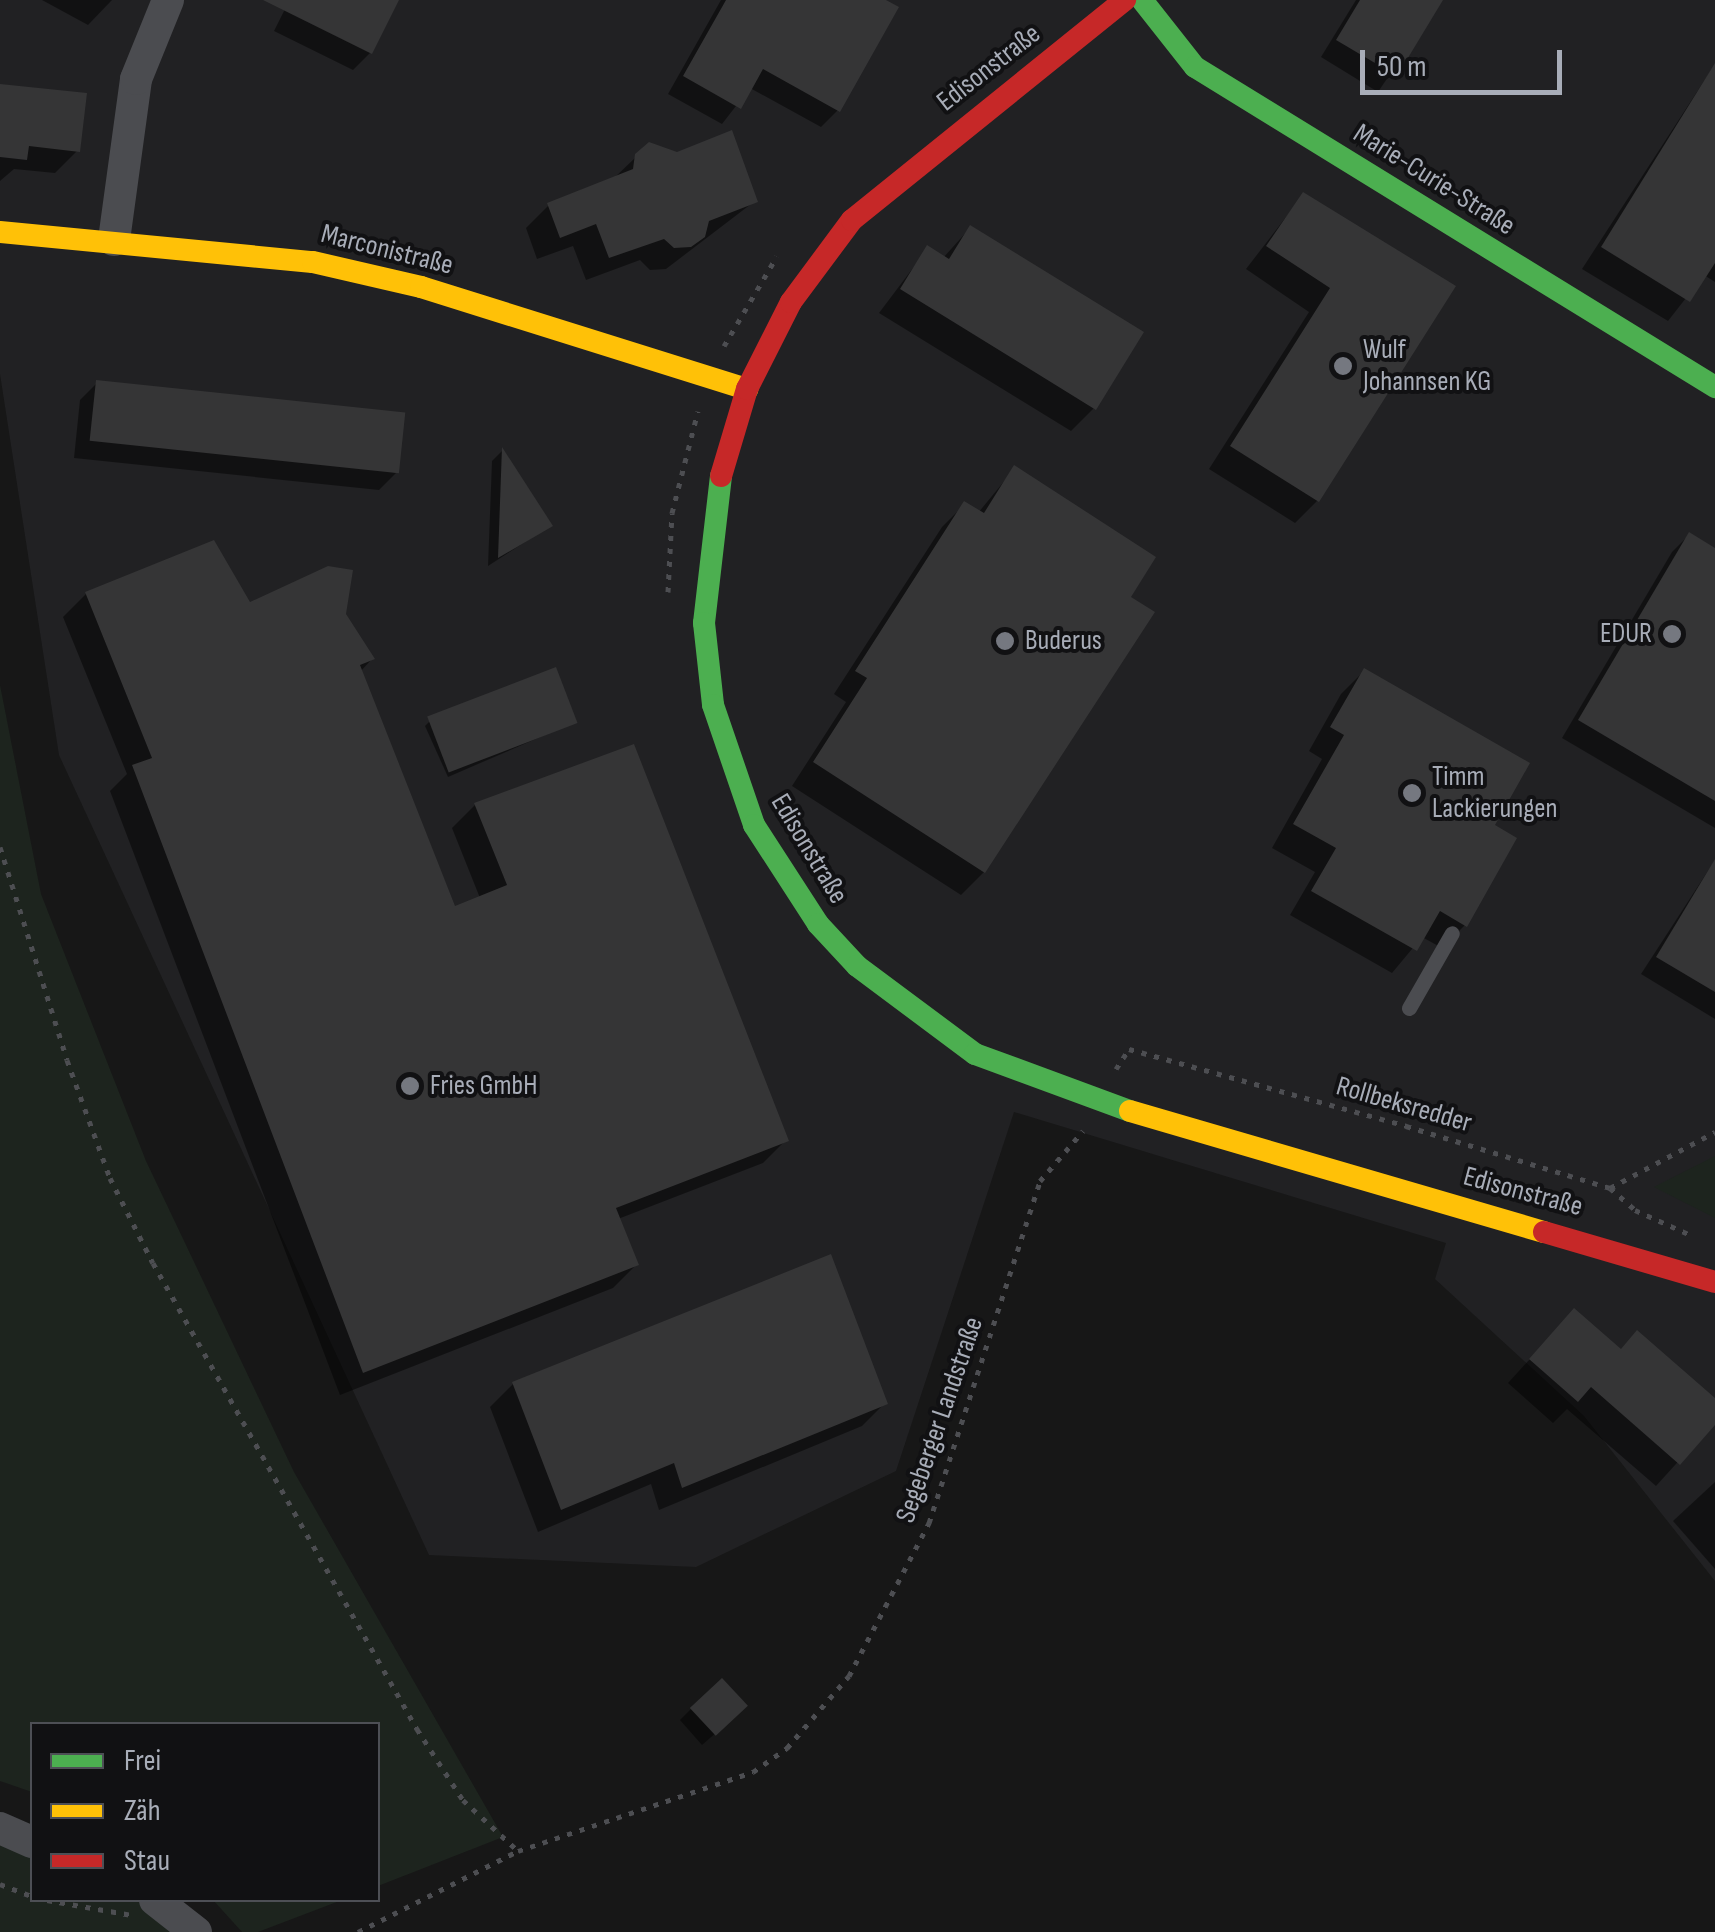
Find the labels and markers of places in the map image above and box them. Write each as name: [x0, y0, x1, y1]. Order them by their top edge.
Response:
place label: Wulf Johannsen KG: [1363, 333, 1491, 399]
marker: Wulf Johannsen KG: [1332, 355, 1354, 377]
place label: EDUR: [1600, 617, 1652, 651]
marker: EDUR: [1661, 623, 1683, 645]
place label: Buderus: [1025, 624, 1102, 658]
marker: Buderus: [994, 630, 1016, 652]
place label: Timm Lackierungen: [1432, 760, 1558, 826]
marker: Timm Lackierungen: [1401, 782, 1423, 804]
place label: Fries GmbH: [430, 1069, 537, 1103]
marker: Fries GmbH: [399, 1075, 421, 1097]

